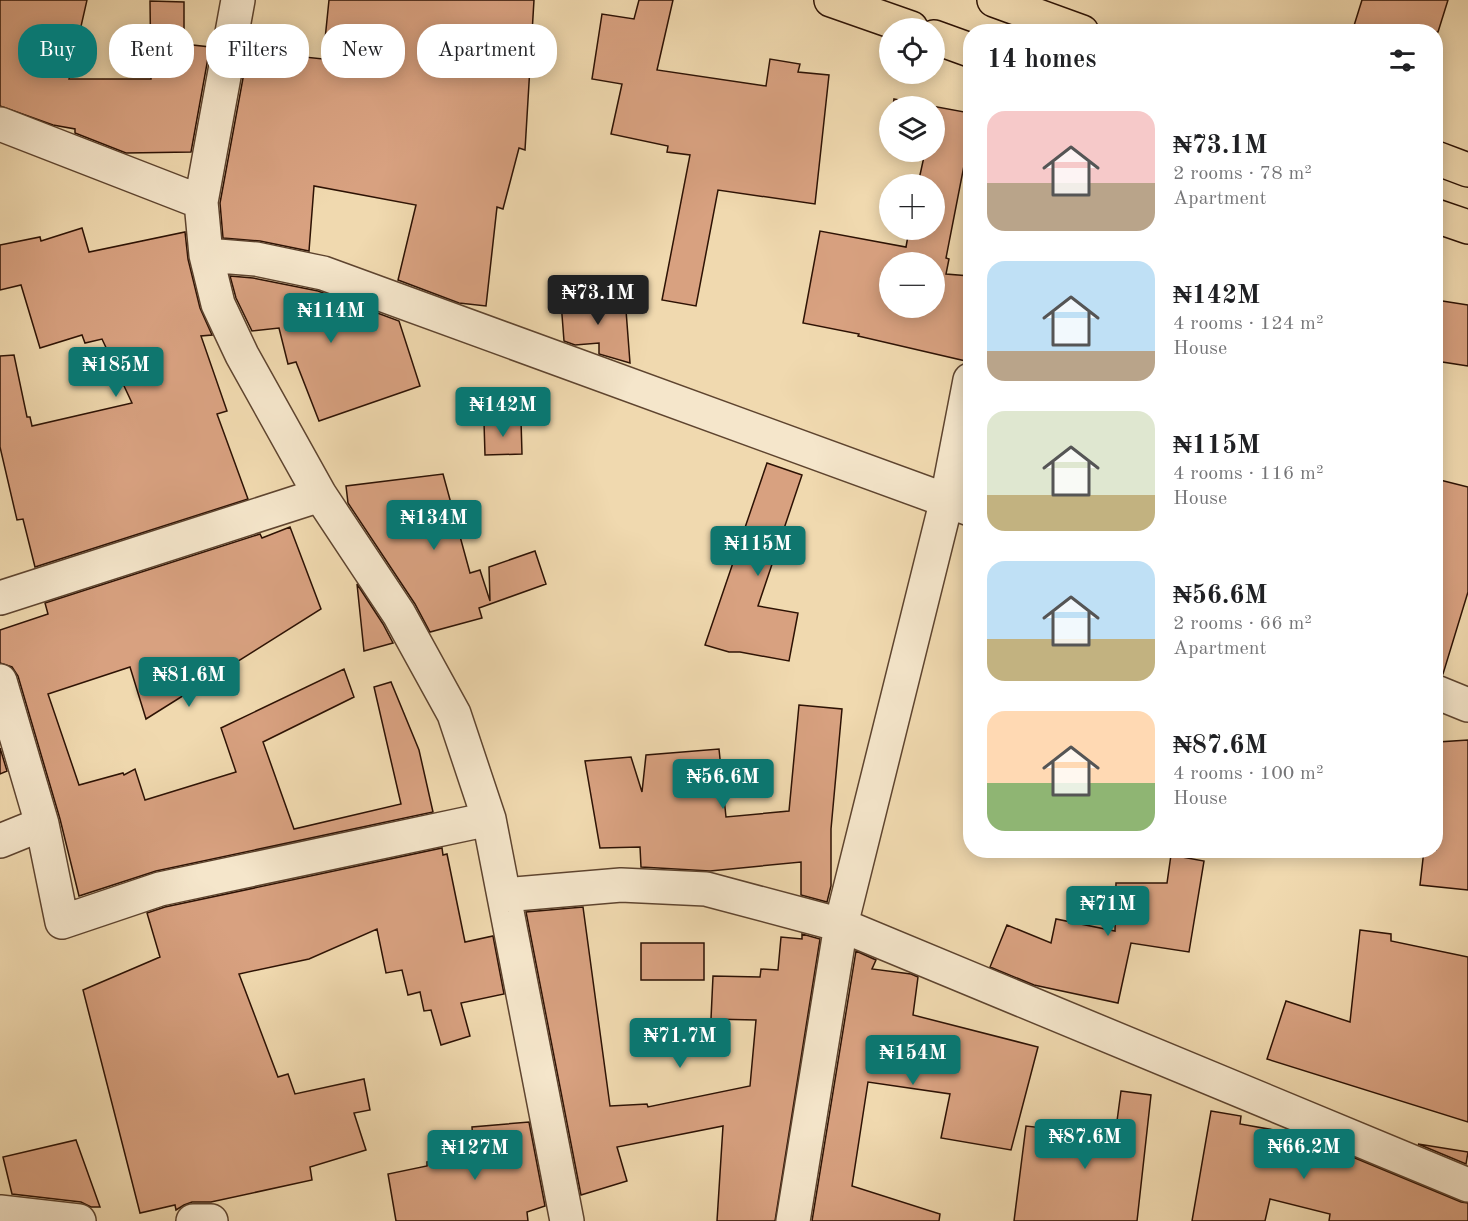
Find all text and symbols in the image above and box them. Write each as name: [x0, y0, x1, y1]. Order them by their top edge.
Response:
map controls: [879, 18, 945, 318]
button: locate: [879, 18, 945, 84]
chip: Buy: [18, 24, 97, 78]
chip: Rent: [109, 24, 194, 78]
chip: Filters: [206, 24, 309, 78]
chip: New: [321, 24, 405, 78]
chip: Apartment: [417, 24, 557, 78]
icon: filters: [1386, 44, 1419, 77]
text: 14 homes: [987, 47, 1096, 73]
button: layers: [879, 96, 945, 162]
text: ₦73.1M: [1173, 133, 1267, 159]
icon: home: [1035, 135, 1107, 207]
text: 2 rooms · 78 m²: [1173, 164, 1312, 184]
button: +: [879, 174, 945, 240]
text: Apartment: [1173, 189, 1267, 209]
button: −: [879, 252, 945, 318]
pin: ₦73.1M: [549, 275, 647, 326]
text: ₦142M: [1173, 283, 1260, 309]
text: ₦73.1M: [562, 284, 634, 304]
icon: home: [1035, 285, 1107, 357]
pin: ₦114M: [289, 293, 373, 344]
text: ₦114M: [297, 302, 365, 322]
text: 4 rooms · 124 m²: [1173, 314, 1323, 334]
text: House: [1173, 339, 1227, 359]
pin: ₦185M: [74, 347, 158, 398]
text: ₦185M: [82, 356, 150, 376]
pin: ₦142M: [461, 387, 545, 438]
text: ₦142M: [469, 396, 537, 416]
text: ₦115M: [1173, 433, 1260, 459]
icon: home: [1035, 435, 1107, 507]
text: 4 rooms · 116 m²: [1173, 464, 1323, 484]
text: House: [1173, 489, 1227, 509]
pin: ₦134M: [392, 500, 476, 551]
text: ₦134M: [400, 509, 468, 529]
pin: ₦115M: [716, 526, 800, 577]
text: ₦115M: [724, 535, 792, 555]
text: ₦56.6M: [1173, 583, 1267, 609]
icon: home: [1035, 585, 1107, 657]
text: 2 rooms · 66 m²: [1173, 614, 1312, 634]
text: Apartment: [1173, 639, 1267, 659]
pin: ₦81.6M: [140, 657, 238, 708]
text: ₦81.6M: [153, 666, 225, 686]
text: ₦87.6M: [1173, 733, 1267, 759]
icon: home: [1035, 735, 1107, 807]
pin: ₦56.6M: [674, 759, 772, 810]
text: 4 rooms · 100 m²: [1173, 764, 1323, 784]
text: ₦56.6M: [687, 768, 759, 788]
text: House: [1173, 789, 1227, 809]
pin: ₦71M: [1072, 886, 1144, 937]
text: ₦71M: [1080, 895, 1136, 915]
pin: ₦71.7M: [631, 1018, 729, 1069]
text: ₦71.7M: [644, 1027, 716, 1047]
pin: ₦154M: [871, 1035, 955, 1086]
text: ₦154M: [879, 1044, 947, 1064]
pin: ₦87.6M: [1036, 1119, 1134, 1170]
text: ₦87.6M: [1049, 1128, 1121, 1148]
pin: ₦66.2M: [1255, 1129, 1353, 1180]
pin: ₦127M: [433, 1130, 517, 1181]
text: ₦66.2M: [1268, 1138, 1340, 1158]
text: ₦127M: [441, 1139, 509, 1159]

